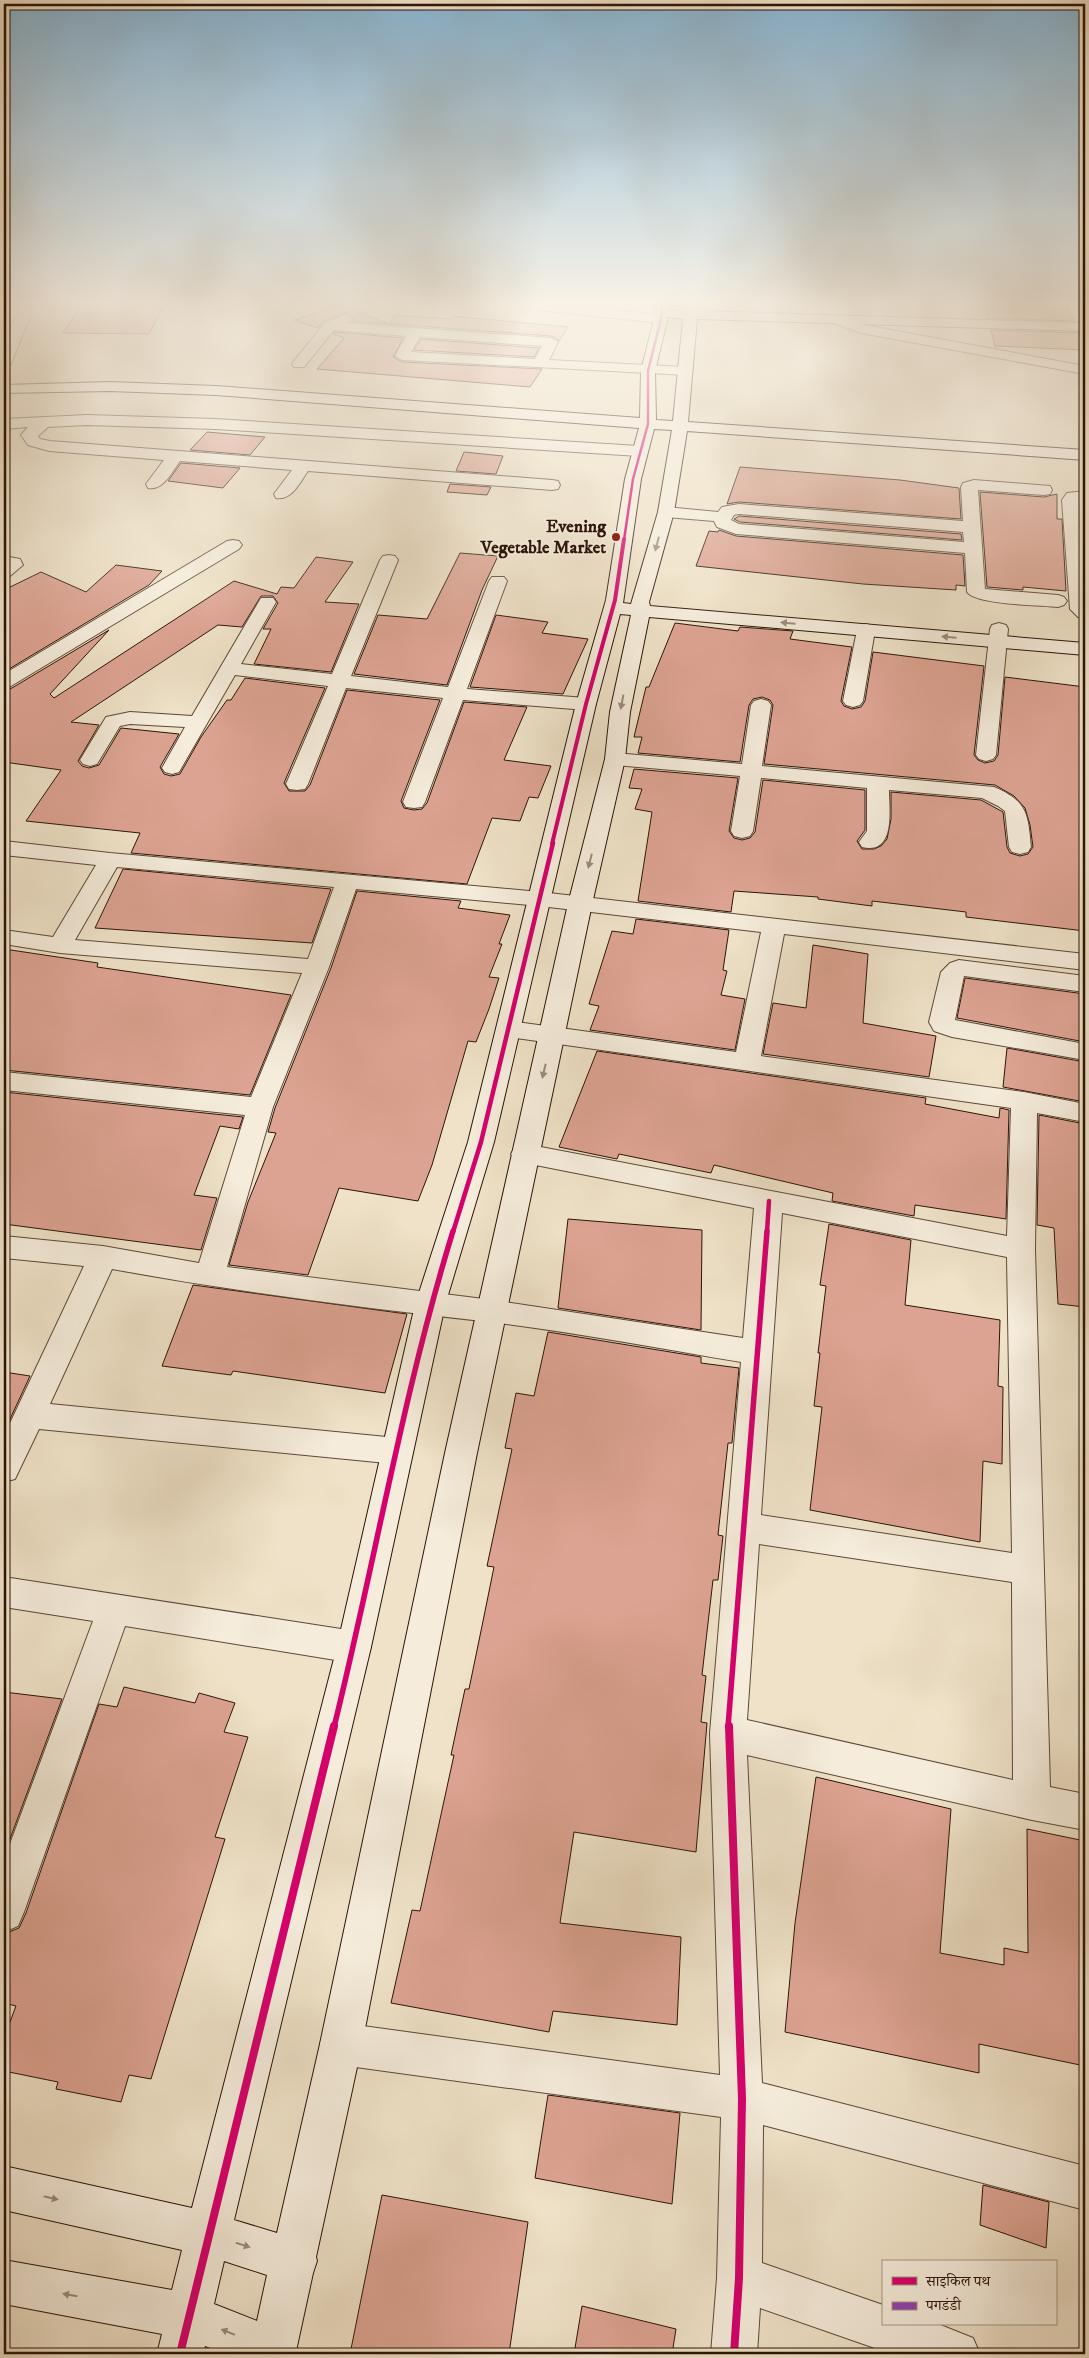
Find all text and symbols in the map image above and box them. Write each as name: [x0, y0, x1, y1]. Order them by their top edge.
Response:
place label: Evening Vegetable Market: [480, 516, 607, 559]
marker: Evening Vegetable Market: [610, 531, 622, 543]
one-way arrow: [653, 536, 661, 551]
one-way arrow: [779, 619, 795, 627]
one-way arrow: [941, 633, 957, 641]
one-way arrow: [618, 694, 626, 710]
one-way arrow: [586, 854, 594, 869]
one-way arrow: [540, 1063, 548, 1079]
one-way arrow: [44, 2194, 59, 2202]
one-way arrow: [236, 2241, 251, 2249]
legend: [882, 2260, 1056, 2326]
text: साइकिल पथ: [925, 2272, 991, 2291]
one-way arrow: [62, 2290, 78, 2298]
text: पगडंडी: [925, 2296, 962, 2315]
one-way arrow: [221, 2328, 235, 2336]

